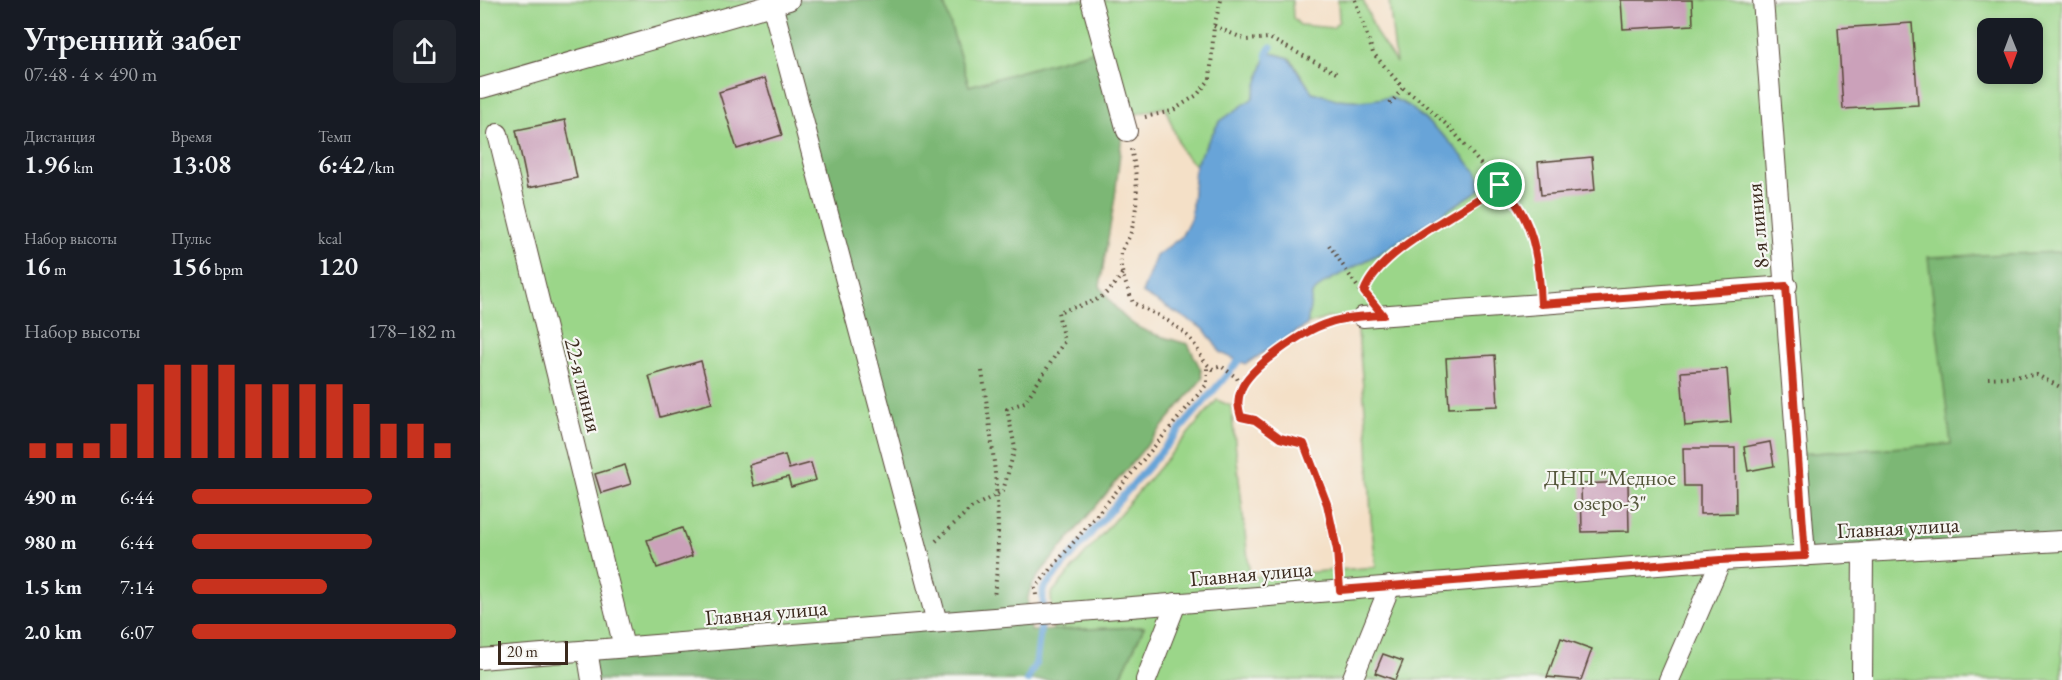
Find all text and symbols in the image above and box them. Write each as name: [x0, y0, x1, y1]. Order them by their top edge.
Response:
text: Утренний забег: [24, 17, 241, 60]
north arrow: [1977, 18, 2043, 84]
map controls: [1977, 18, 2043, 84]
button: share: [393, 20, 456, 83]
text: 07:48 · 4 × 490 m: [24, 61, 157, 87]
text: Дистанция: [24, 126, 95, 147]
text: Время: [171, 126, 212, 147]
text: Темп: [318, 126, 351, 147]
text: 1.96: [24, 147, 70, 181]
text: 13:08: [171, 147, 231, 181]
text: 6:42: [318, 147, 365, 181]
text: km: [70, 157, 93, 178]
text: /km: [365, 157, 395, 178]
pin: [1474, 159, 1525, 210]
icon: arrive: [1483, 168, 1516, 201]
street label: 8-я линия: [1739, 182, 1776, 270]
text: Набор высоты: [24, 228, 117, 249]
text: Пульс: [171, 228, 212, 249]
text: kcal: [318, 228, 342, 249]
text: 16: [24, 249, 51, 283]
text: 156: [171, 249, 211, 283]
text: 120: [318, 249, 358, 283]
text: m: [51, 259, 66, 280]
text: bpm: [211, 259, 243, 280]
text: Набор высоты: [24, 318, 140, 344]
text: 178–182 m: [368, 318, 456, 344]
street label: 22-я линия: [558, 335, 609, 436]
park label: ДНП "Медное озеро-3": [1544, 463, 1676, 517]
text: 490 m: [24, 484, 77, 510]
text: 6:44: [120, 484, 154, 510]
street label: Главная улица: [1836, 510, 1960, 545]
text: 980 m: [24, 529, 77, 555]
text: 6:44: [120, 529, 154, 555]
street label: Главная улица: [1189, 554, 1314, 593]
text: 1.5 km: [24, 574, 82, 600]
text: 7:14: [120, 574, 154, 600]
street label: Главная улица: [704, 593, 829, 632]
text: 2.0 km: [24, 619, 82, 645]
text: 6:07: [120, 619, 154, 645]
scale bar: [498, 638, 568, 666]
text: 20 m: [507, 641, 538, 662]

